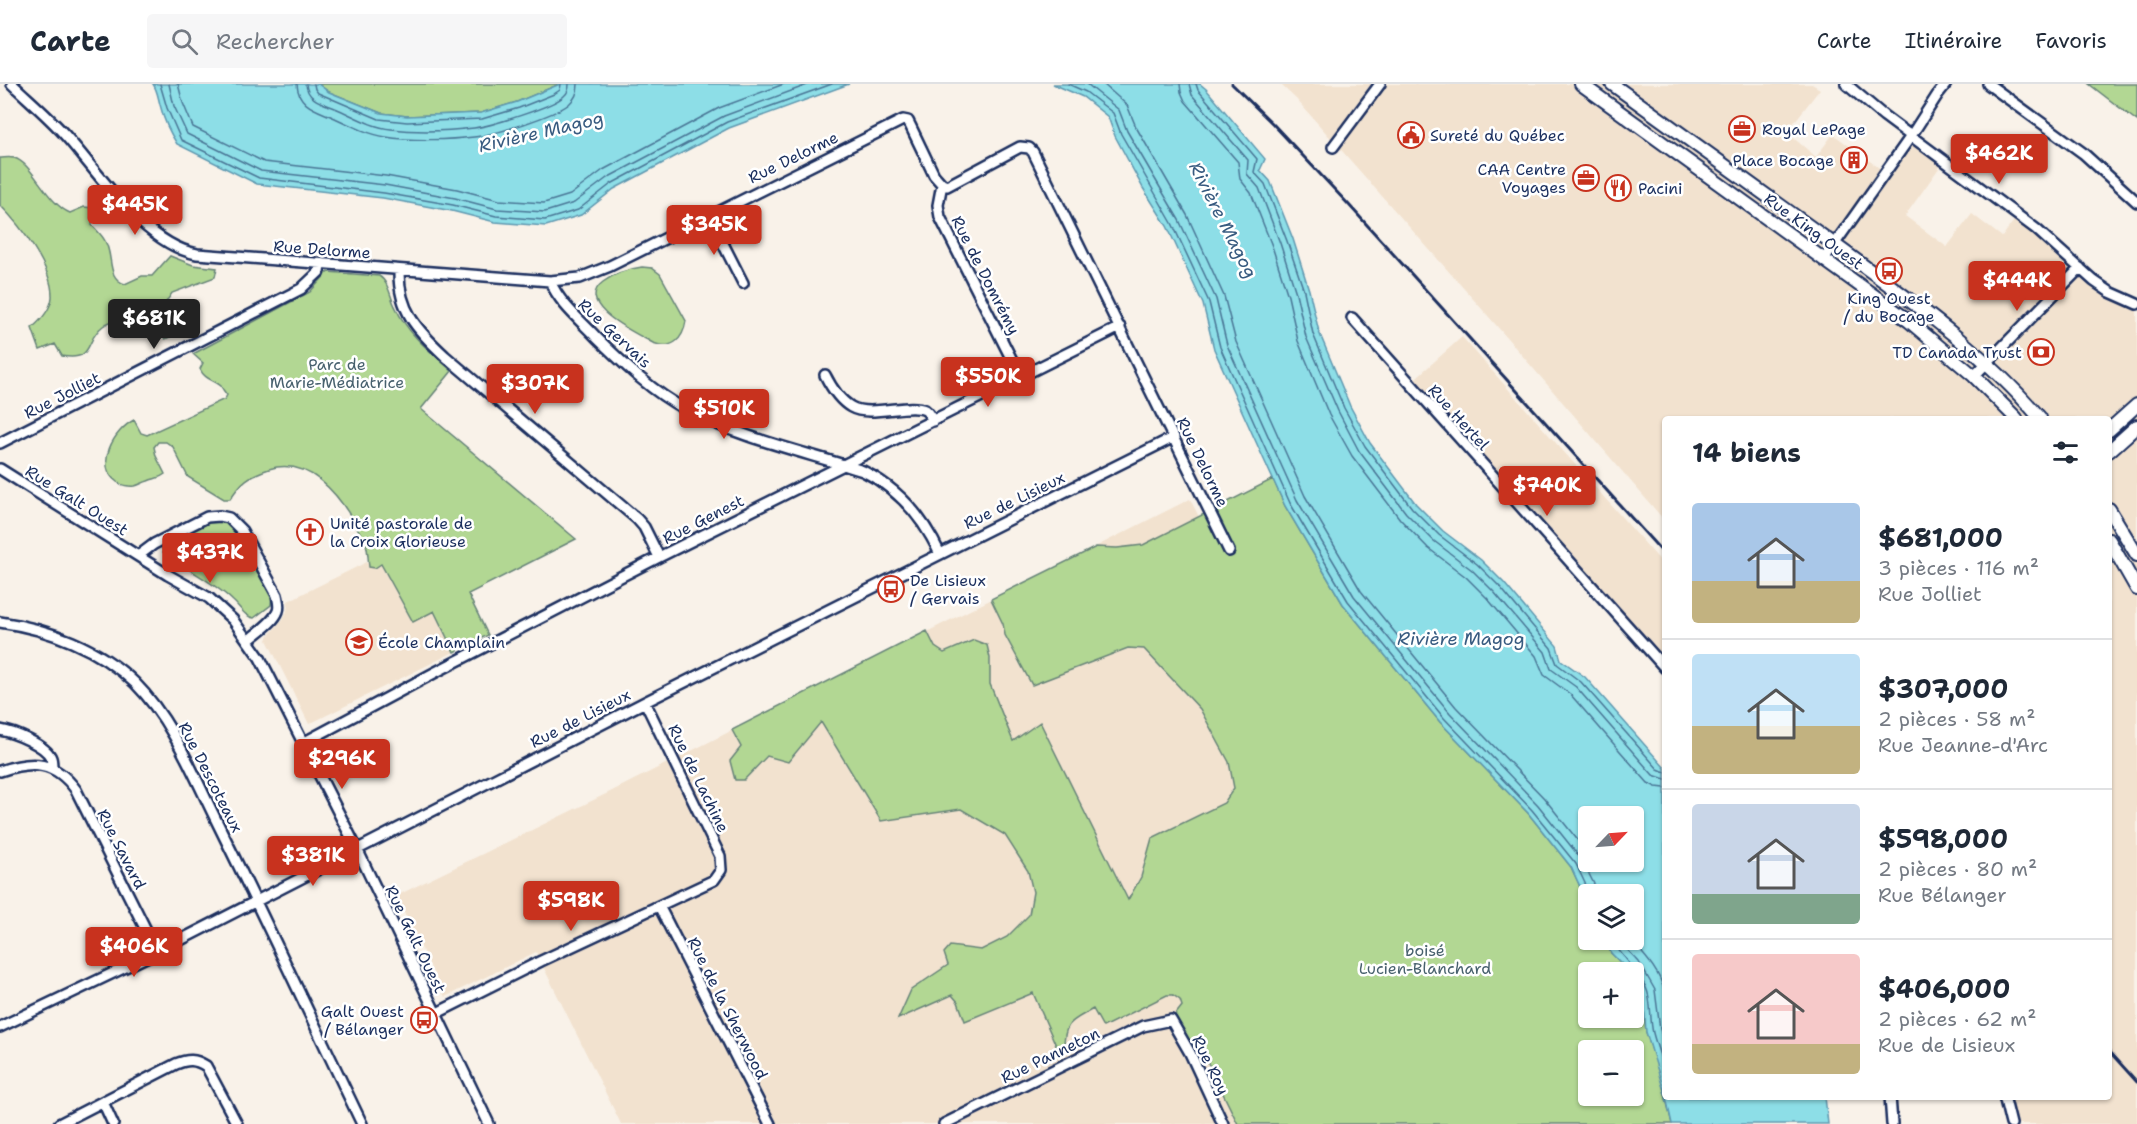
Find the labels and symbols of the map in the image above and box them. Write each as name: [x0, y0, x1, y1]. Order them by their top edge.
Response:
water label: Rivière Magog: [476, 106, 606, 158]
office icon: Royal LePage: [1727, 114, 1757, 144]
place label: Royal LePage: [1762, 119, 1866, 140]
public building icon: Sureté du Québec: [1396, 120, 1426, 150]
place label: Sureté du Québec: [1430, 125, 1565, 146]
street label: Rue Delorme: [745, 127, 842, 188]
pin: $462K: [1957, 134, 2041, 185]
building icon: Place Bocage: [1839, 145, 1869, 175]
place label: Place Bocage: [1732, 150, 1834, 171]
water label: Rivière Magog: [1183, 158, 1263, 282]
place label: CAA Centre Voyages: [1477, 159, 1566, 198]
office icon: CAA Centre Voyages: [1571, 163, 1601, 193]
restaurant icon: Pacini: [1603, 173, 1633, 203]
place label: Pacini: [1638, 178, 1682, 199]
pin: $445K: [93, 185, 177, 236]
street label: Rue King Ouest: [1760, 188, 1868, 275]
pin: $345K: [672, 205, 756, 256]
street label: Rue de Domrémy: [946, 212, 1025, 338]
street label: Rue Delorme: [273, 236, 371, 263]
bus stop icon: King Ouest / du Bocage: [1874, 256, 1904, 286]
pin: $444K: [1975, 261, 2059, 312]
place label: King Ouest / du Bocage: [1843, 288, 1935, 327]
street label: Rue Gervais: [574, 294, 656, 373]
pin: $681K: [112, 299, 196, 350]
bank icon: TD Canada Trust: [2026, 337, 2056, 367]
place label: TD Canada Trust: [1892, 342, 2022, 363]
park label: Parc de Marie-Médiatrice: [270, 354, 404, 393]
pin: $550K: [946, 357, 1030, 408]
pin: $307K: [493, 364, 577, 415]
street label: Rue Jolliet: [20, 367, 104, 424]
street label: Rue Hertel: [1423, 380, 1494, 455]
pin: $510K: [682, 389, 766, 440]
street label: Rue Delorme: [1172, 414, 1233, 511]
street label: Rue Galt Ouest: [21, 460, 132, 540]
pin: $740K: [1505, 466, 1589, 517]
street label: Rue de Lisieux: [960, 467, 1068, 534]
street label: Rue Genest: [659, 490, 747, 549]
place label: Unité pastorale de la Croix Glorieuse: [330, 513, 473, 552]
church icon: Unité pastorale de la Croix Glorieuse: [295, 517, 325, 547]
pin: $437K: [168, 533, 252, 584]
place label: De Lisieux / Gervais: [910, 570, 986, 609]
bus stop icon: De Lisieux / Gervais: [876, 574, 906, 604]
school or university icon: École Champlain: [344, 627, 374, 657]
water label: Rivière Magog: [1397, 627, 1525, 651]
place label: École Champlain: [378, 632, 505, 653]
street label: Rue de Lisieux: [527, 684, 634, 753]
street label: Rue Descoteaux: [174, 718, 247, 836]
street label: Rue de Lachine: [663, 721, 734, 836]
pin: $296K: [300, 739, 384, 790]
street label: Rue Savard: [92, 806, 151, 893]
north arrow: [1578, 806, 1644, 872]
pin: $381K: [271, 836, 355, 887]
pin: $598K: [529, 881, 613, 932]
street label: Rue Galt Ouest: [380, 882, 451, 997]
pin: $406K: [92, 927, 176, 978]
street label: Rue de la Sherwood: [683, 933, 773, 1083]
park label: boisé Lucien-Blanchard: [1359, 940, 1491, 979]
place label: Galt Ouest / Bélanger: [321, 1001, 404, 1040]
bus stop icon: Galt Ouest / Bélanger: [409, 1005, 439, 1035]
street label: Rue Panneton: [998, 1022, 1103, 1088]
street label: Rue Roy: [1187, 1032, 1234, 1098]

